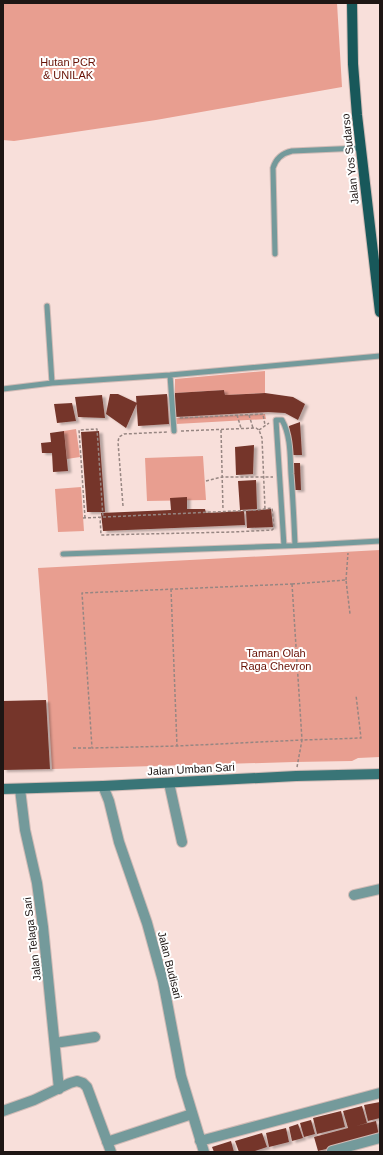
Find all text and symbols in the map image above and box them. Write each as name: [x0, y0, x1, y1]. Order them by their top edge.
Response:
park label: Hutan PCR & UNILAK: [40, 56, 96, 81]
street label: Jalan Yos Sudarso: [339, 113, 361, 205]
park label: Taman Olah Raga Chevron: [241, 647, 311, 672]
street label: Jalan Umban Sari: [147, 761, 235, 777]
street label: Jalan Telaga Sari: [21, 896, 43, 982]
street label: Jalan Budisari: [156, 930, 184, 1000]

